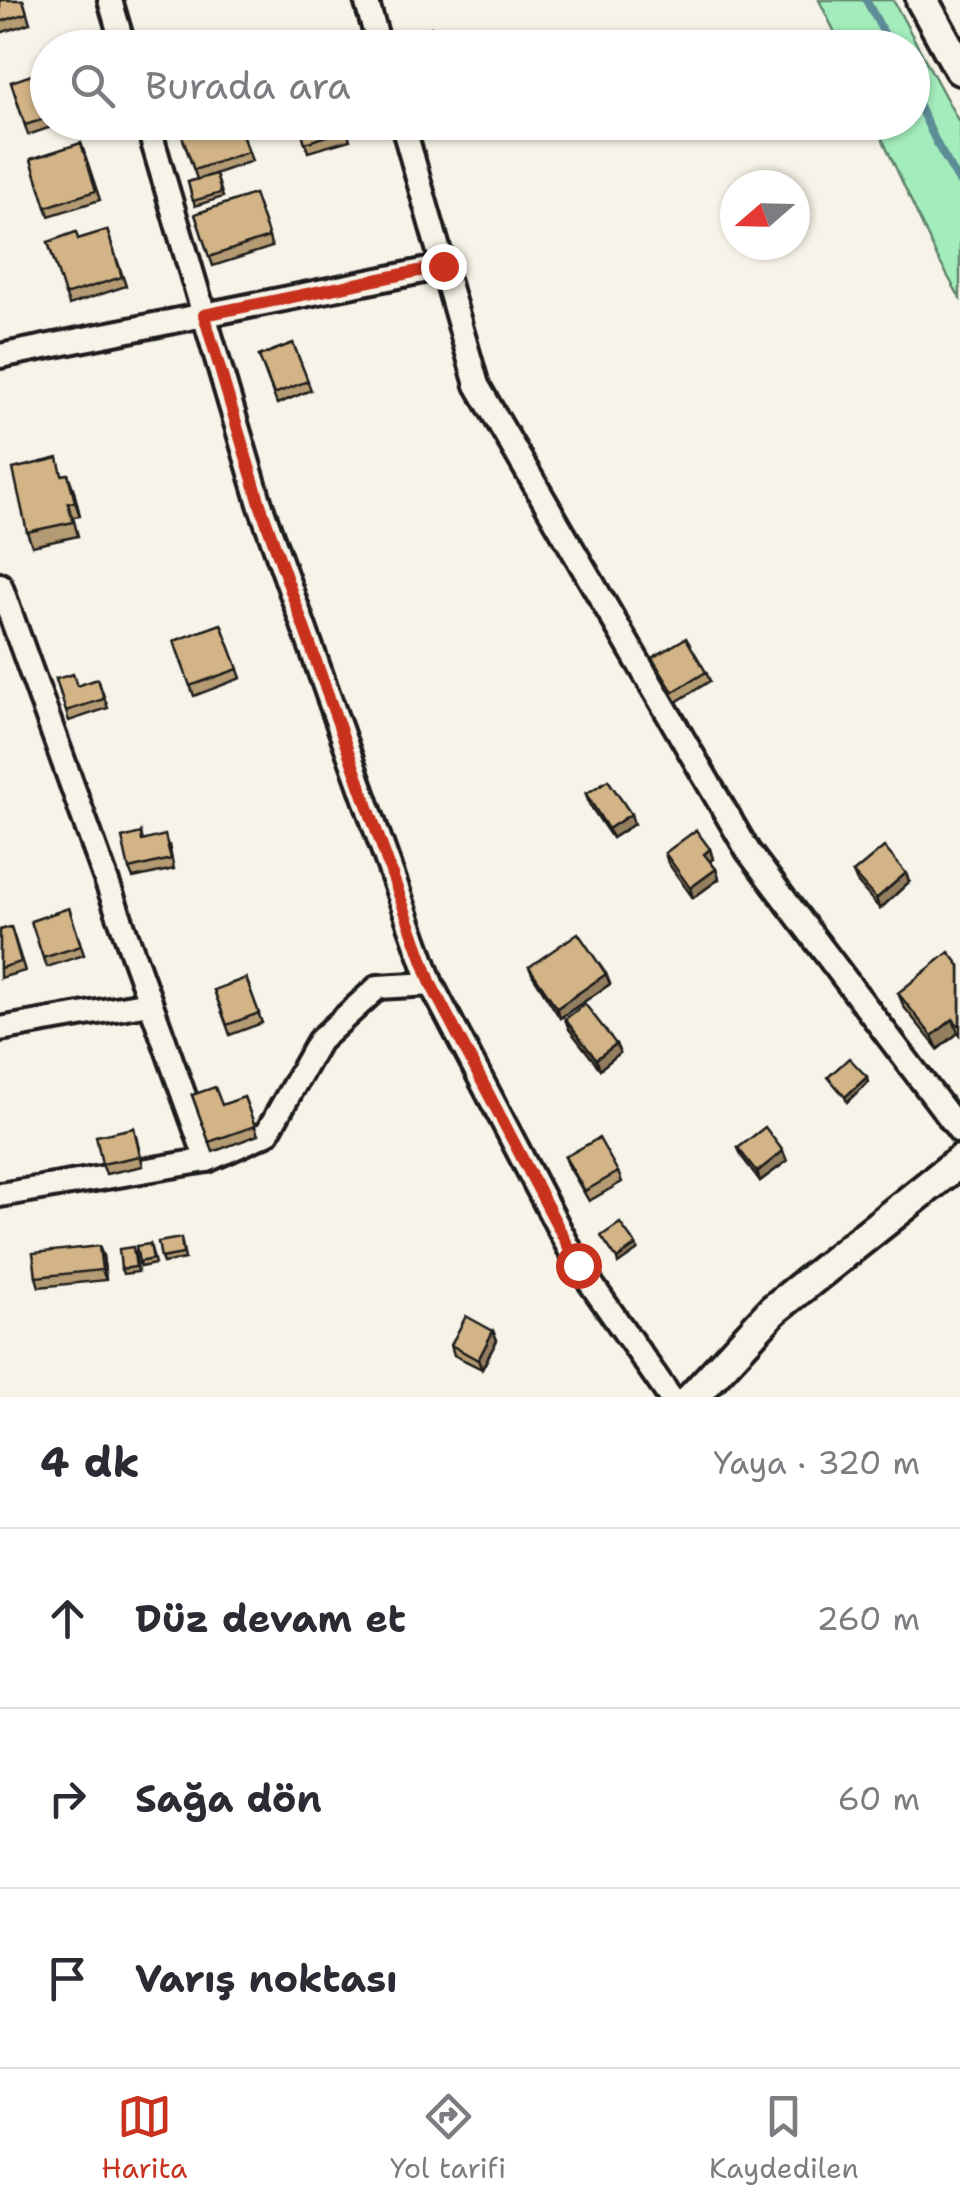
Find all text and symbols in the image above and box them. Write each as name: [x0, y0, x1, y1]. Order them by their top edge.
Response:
search box: [30, 30, 930, 140]
icon: search: [65, 58, 120, 113]
text: Burada ara: [145, 60, 351, 111]
north arrow: [720, 170, 810, 260]
route end: [421, 244, 467, 290]
route start: [556, 1243, 602, 1289]
text: 4 dk: [40, 1434, 140, 1490]
text: Yaya · 320 m: [714, 1441, 920, 1484]
icon: ahead: [40, 1591, 95, 1646]
text: Düz devam et: [135, 1593, 406, 1644]
text: 260 m: [817, 1597, 920, 1640]
icon: right: [40, 1771, 95, 1826]
text: Sağa dön: [135, 1773, 322, 1824]
text: 60 m: [838, 1777, 920, 1820]
icon: arrive: [40, 1951, 95, 2006]
text: Varış noktası: [135, 1953, 398, 2004]
tab: Harita: [101, 2089, 187, 2187]
tab: Yol tarifi: [390, 2089, 506, 2187]
tab: Kaydedilen: [709, 2089, 859, 2187]

